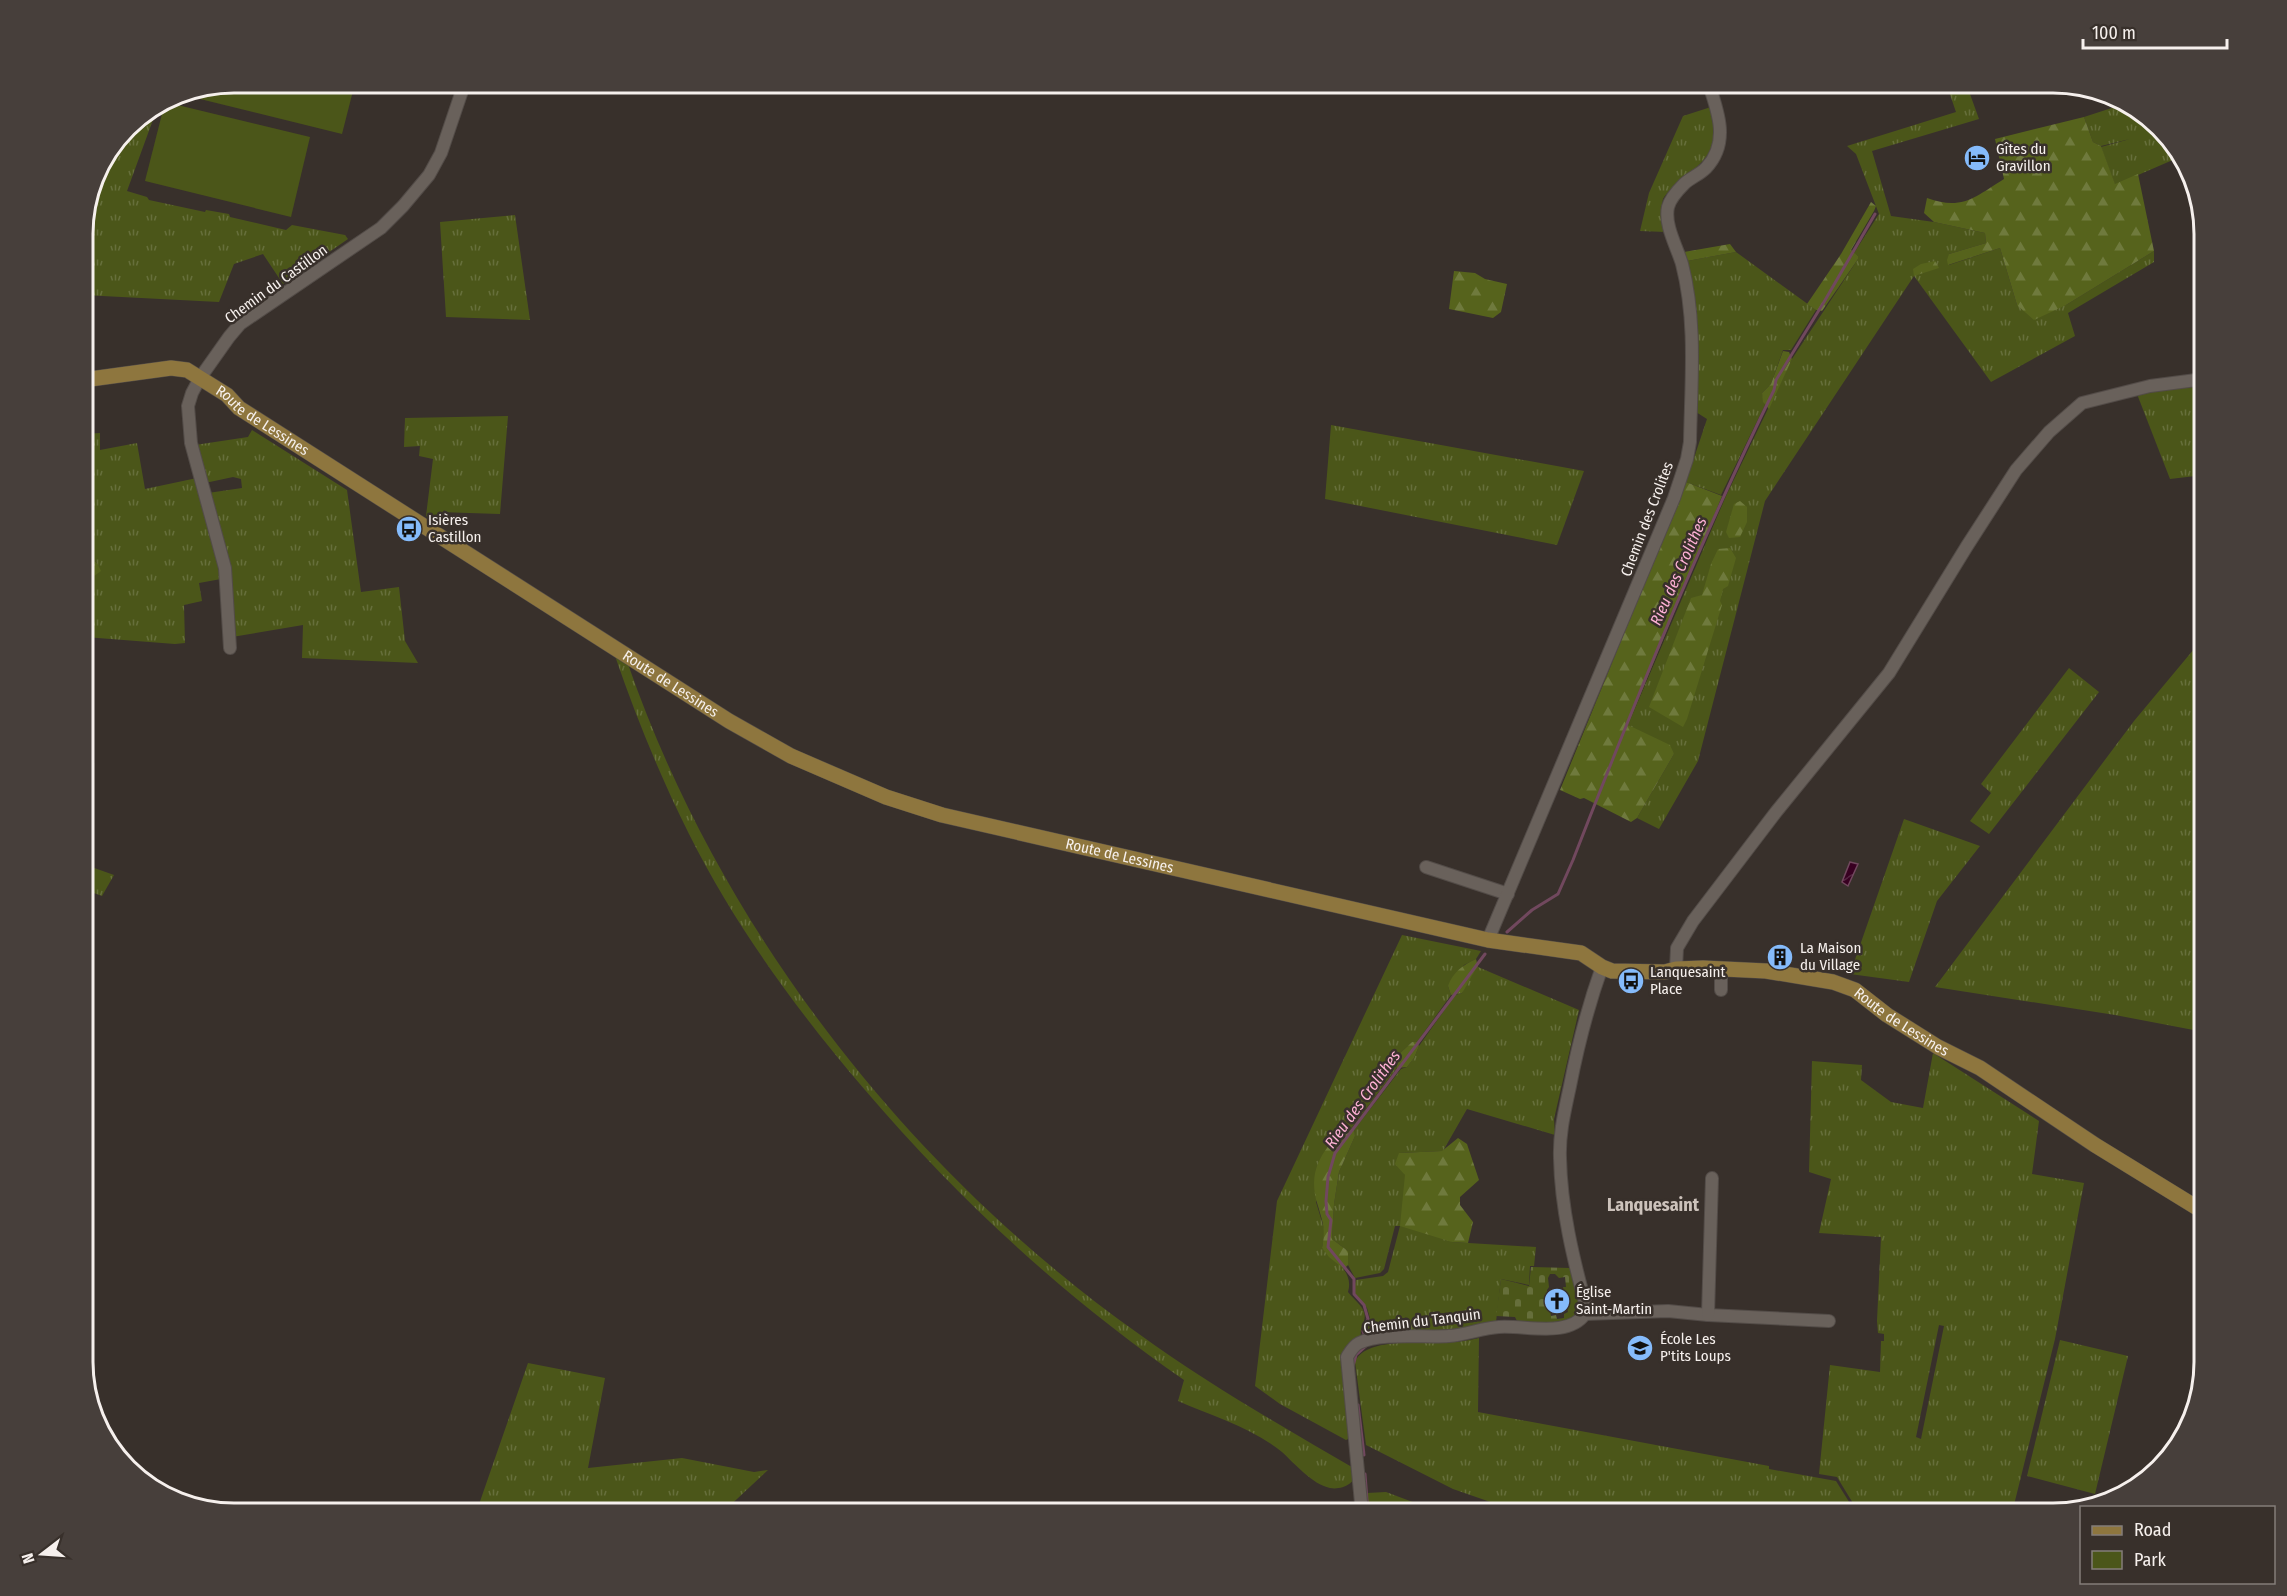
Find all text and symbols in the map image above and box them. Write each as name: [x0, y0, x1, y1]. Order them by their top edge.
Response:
scale bar: [2083, 12, 2227, 50]
text: 100 m: [2092, 22, 2136, 44]
place label: Gîtes du Gravillon: [1996, 140, 2051, 175]
hotel icon: Gîtes du Gravillon: [1962, 143, 1992, 173]
street label: Chemin du Castillon: [221, 241, 331, 327]
street label: Route de Lessines: [213, 381, 312, 459]
street label: Chemin des Crolites: [1617, 459, 1677, 579]
place label: Isières Castillon: [428, 511, 481, 546]
bus stop icon: Isières Castillon: [394, 514, 424, 544]
water label: Rieu des Crolithes: [1646, 514, 1711, 628]
street label: Route de Lessines: [619, 646, 722, 721]
street label: Route de Lessines: [1064, 835, 1175, 877]
place label: La Maison du Village: [1800, 939, 1861, 974]
building icon: La Maison du Village: [1765, 942, 1795, 972]
place label: Lanquesaint Place: [1650, 963, 1725, 998]
bus stop icon: Lanquesaint Place: [1616, 966, 1646, 996]
street label: Route de Lessines: [1850, 984, 1952, 1060]
water label: Rieu des Crolithes: [1321, 1046, 1404, 1152]
district label: Lanquesaint: [1607, 1194, 1700, 1216]
place label: Église Saint-Martin: [1576, 1283, 1652, 1318]
church icon: Église Saint-Martin: [1542, 1286, 1572, 1316]
street label: Chemin du Tanquin: [1362, 1305, 1482, 1337]
place label: École Les P'tits Loups: [1660, 1330, 1731, 1365]
school or university icon: École Les P'tits Loups: [1625, 1333, 1655, 1363]
legend: [2080, 1506, 2275, 1584]
text: Road: [2134, 1519, 2171, 1541]
north arrow: [12, 1524, 72, 1584]
text: Park: [2134, 1549, 2167, 1571]
text: N: [18, 1551, 39, 1566]

